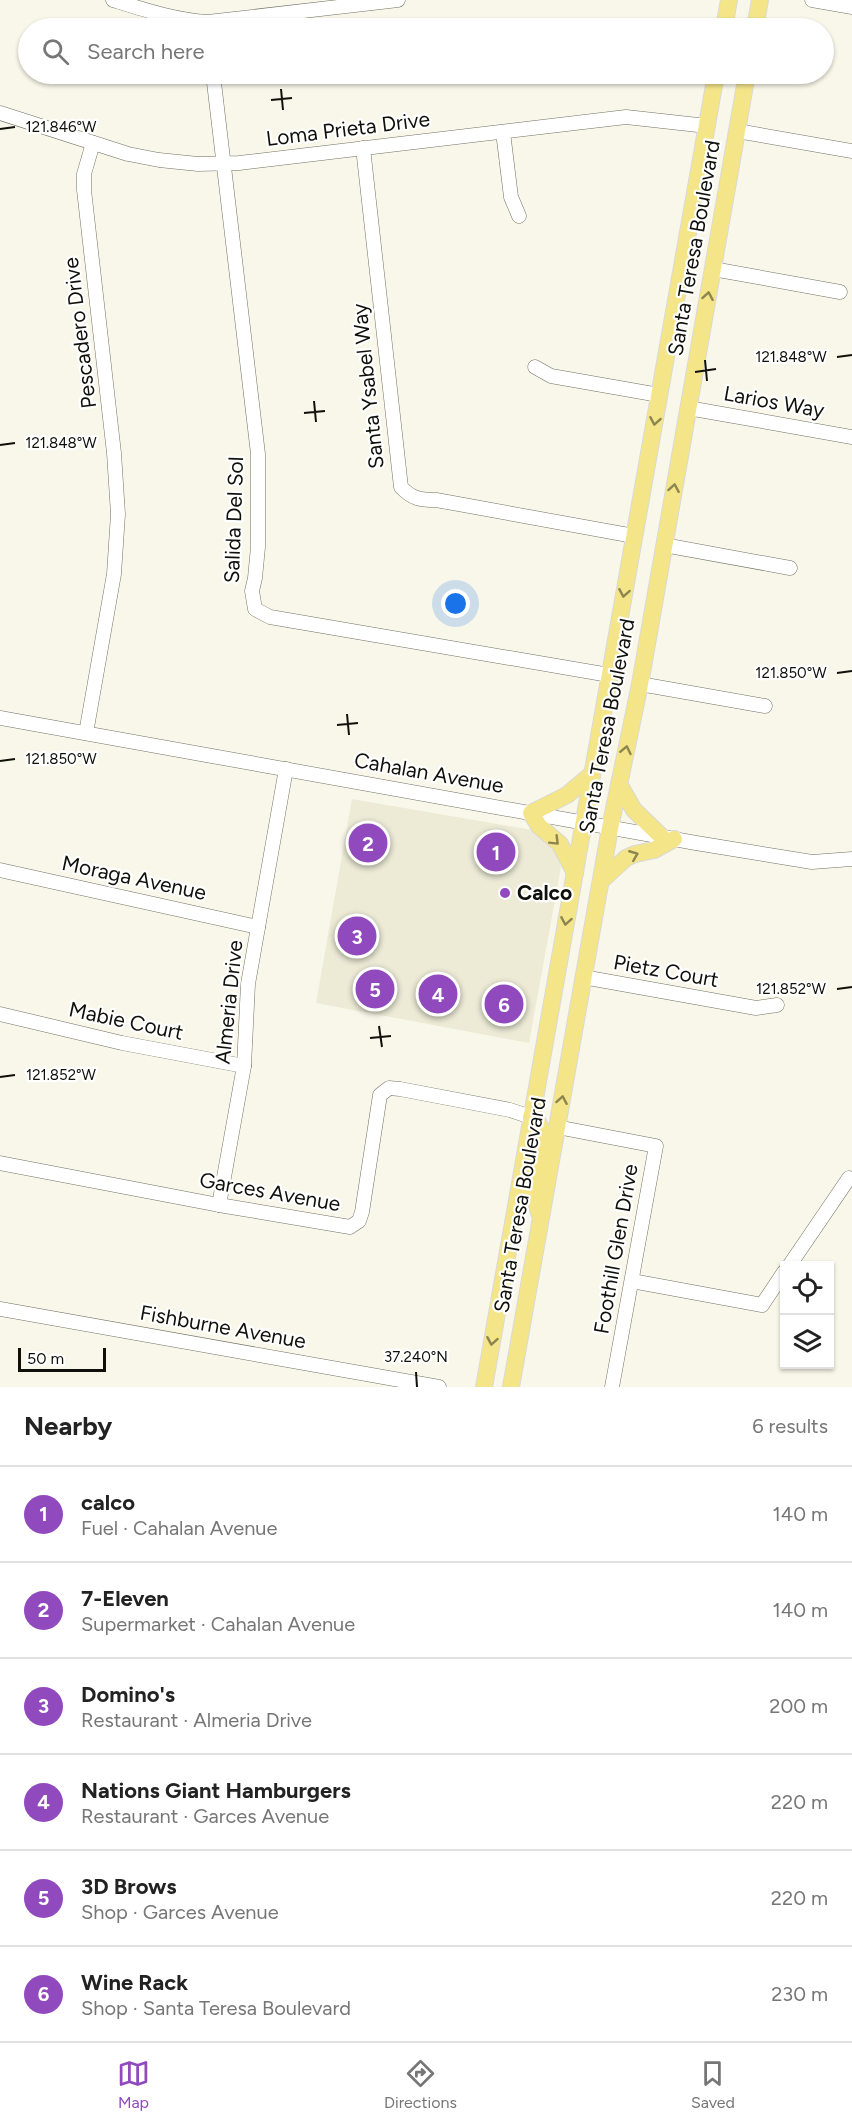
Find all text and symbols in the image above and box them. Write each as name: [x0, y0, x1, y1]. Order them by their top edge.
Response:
search box: [18, 18, 834, 84]
icon: search: [39, 35, 72, 68]
text: Search here: [87, 38, 205, 65]
street label: Loma Prieta Drive: [265, 106, 431, 151]
text: 121.846°W: [26, 118, 97, 136]
street label: Santa Teresa Boulevard: [662, 138, 725, 358]
street label: Pescadero Drive: [58, 256, 101, 410]
one-way arrow: [702, 291, 714, 300]
street label: Santa Ysabel Way: [346, 302, 389, 470]
text: 121.848°W: [755, 348, 827, 366]
street label: Larios Way: [722, 380, 826, 423]
one-way arrow: [649, 415, 662, 425]
text: 121.848°W: [25, 434, 97, 452]
street label: Salida Del Sol: [219, 456, 248, 584]
one-way arrow: [668, 483, 680, 492]
one-way arrow: [618, 588, 631, 598]
your location: [441, 589, 470, 618]
street label: Santa Teresa Boulevard: [573, 616, 640, 836]
text: 121.850°W: [755, 664, 827, 682]
one-way arrow: [619, 745, 632, 755]
street label: Cahalan Avenue: [352, 747, 506, 798]
text: 121.850°W: [25, 750, 97, 768]
pin: 2: [348, 820, 388, 866]
pin: 1: [476, 830, 516, 874]
one-way arrow: [548, 834, 559, 845]
street label: Moraga Avenue: [60, 850, 209, 905]
one-way arrow: [628, 850, 639, 862]
place label: Calco: [517, 880, 572, 905]
marker: Calco: [498, 886, 512, 900]
pin: 3: [338, 914, 376, 958]
one-way arrow: [560, 916, 573, 926]
street label: Almeria Drive: [210, 939, 247, 1065]
street label: Pietz Court: [612, 949, 721, 992]
pin: 5: [356, 966, 394, 1012]
pin: 4: [418, 972, 458, 1016]
text: 121.852°W: [756, 980, 827, 998]
pin: 6: [484, 982, 524, 1026]
street label: Mabie Court: [67, 996, 186, 1045]
text: 121.852°W: [26, 1066, 97, 1084]
street label: Santa Teresa Boulevard: [488, 1095, 551, 1315]
one-way arrow: [555, 1096, 567, 1105]
street label: Foothill Glen Drive: [588, 1162, 643, 1336]
street label: Garces Avenue: [198, 1167, 342, 1216]
map controls: [780, 1261, 834, 1369]
button: locate: [780, 1261, 834, 1315]
street label: Fishburne Avenue: [138, 1300, 308, 1353]
button: layers: [780, 1315, 834, 1369]
one-way arrow: [486, 1336, 499, 1346]
scale bar: [18, 1345, 106, 1372]
text: 37.240°N: [384, 1348, 448, 1366]
text: 50 m: [27, 1349, 64, 1368]
text: Nearby: [24, 1410, 112, 1442]
text: 6 results: [752, 1414, 828, 1438]
text: calco: [81, 1489, 135, 1516]
text: 1: [39, 1502, 48, 1526]
text: 140 m: [773, 1502, 828, 1526]
text: Fuel · Cahalan Avenue: [81, 1516, 277, 1540]
text: 7-Eleven: [81, 1585, 169, 1612]
text: 2: [38, 1598, 49, 1622]
text: 140 m: [773, 1598, 828, 1622]
text: Supermarket · Cahalan Avenue: [81, 1612, 355, 1636]
text: Domino's: [81, 1681, 175, 1708]
text: 3: [38, 1694, 49, 1718]
text: 200 m: [769, 1694, 828, 1718]
text: Restaurant · Almeria Drive: [81, 1708, 312, 1732]
text: Nations Giant Hamburgers: [81, 1777, 351, 1804]
text: 4: [37, 1790, 50, 1814]
text: 220 m: [771, 1790, 828, 1814]
text: Restaurant · Garces Avenue: [81, 1804, 329, 1828]
text: 3D Brows: [81, 1873, 177, 1900]
text: 5: [38, 1886, 49, 1910]
text: 220 m: [771, 1886, 828, 1910]
text: Shop · Garces Avenue: [81, 1900, 279, 1924]
text: Wine Rack: [81, 1969, 188, 1996]
text: 6: [38, 1982, 49, 2006]
text: 230 m: [771, 1982, 828, 2006]
text: Shop · Santa Teresa Boulevard: [81, 1996, 351, 2020]
tab: Map: [117, 2057, 150, 2112]
tab: Directions: [384, 2057, 457, 2112]
tab: Saved: [691, 2057, 735, 2112]

